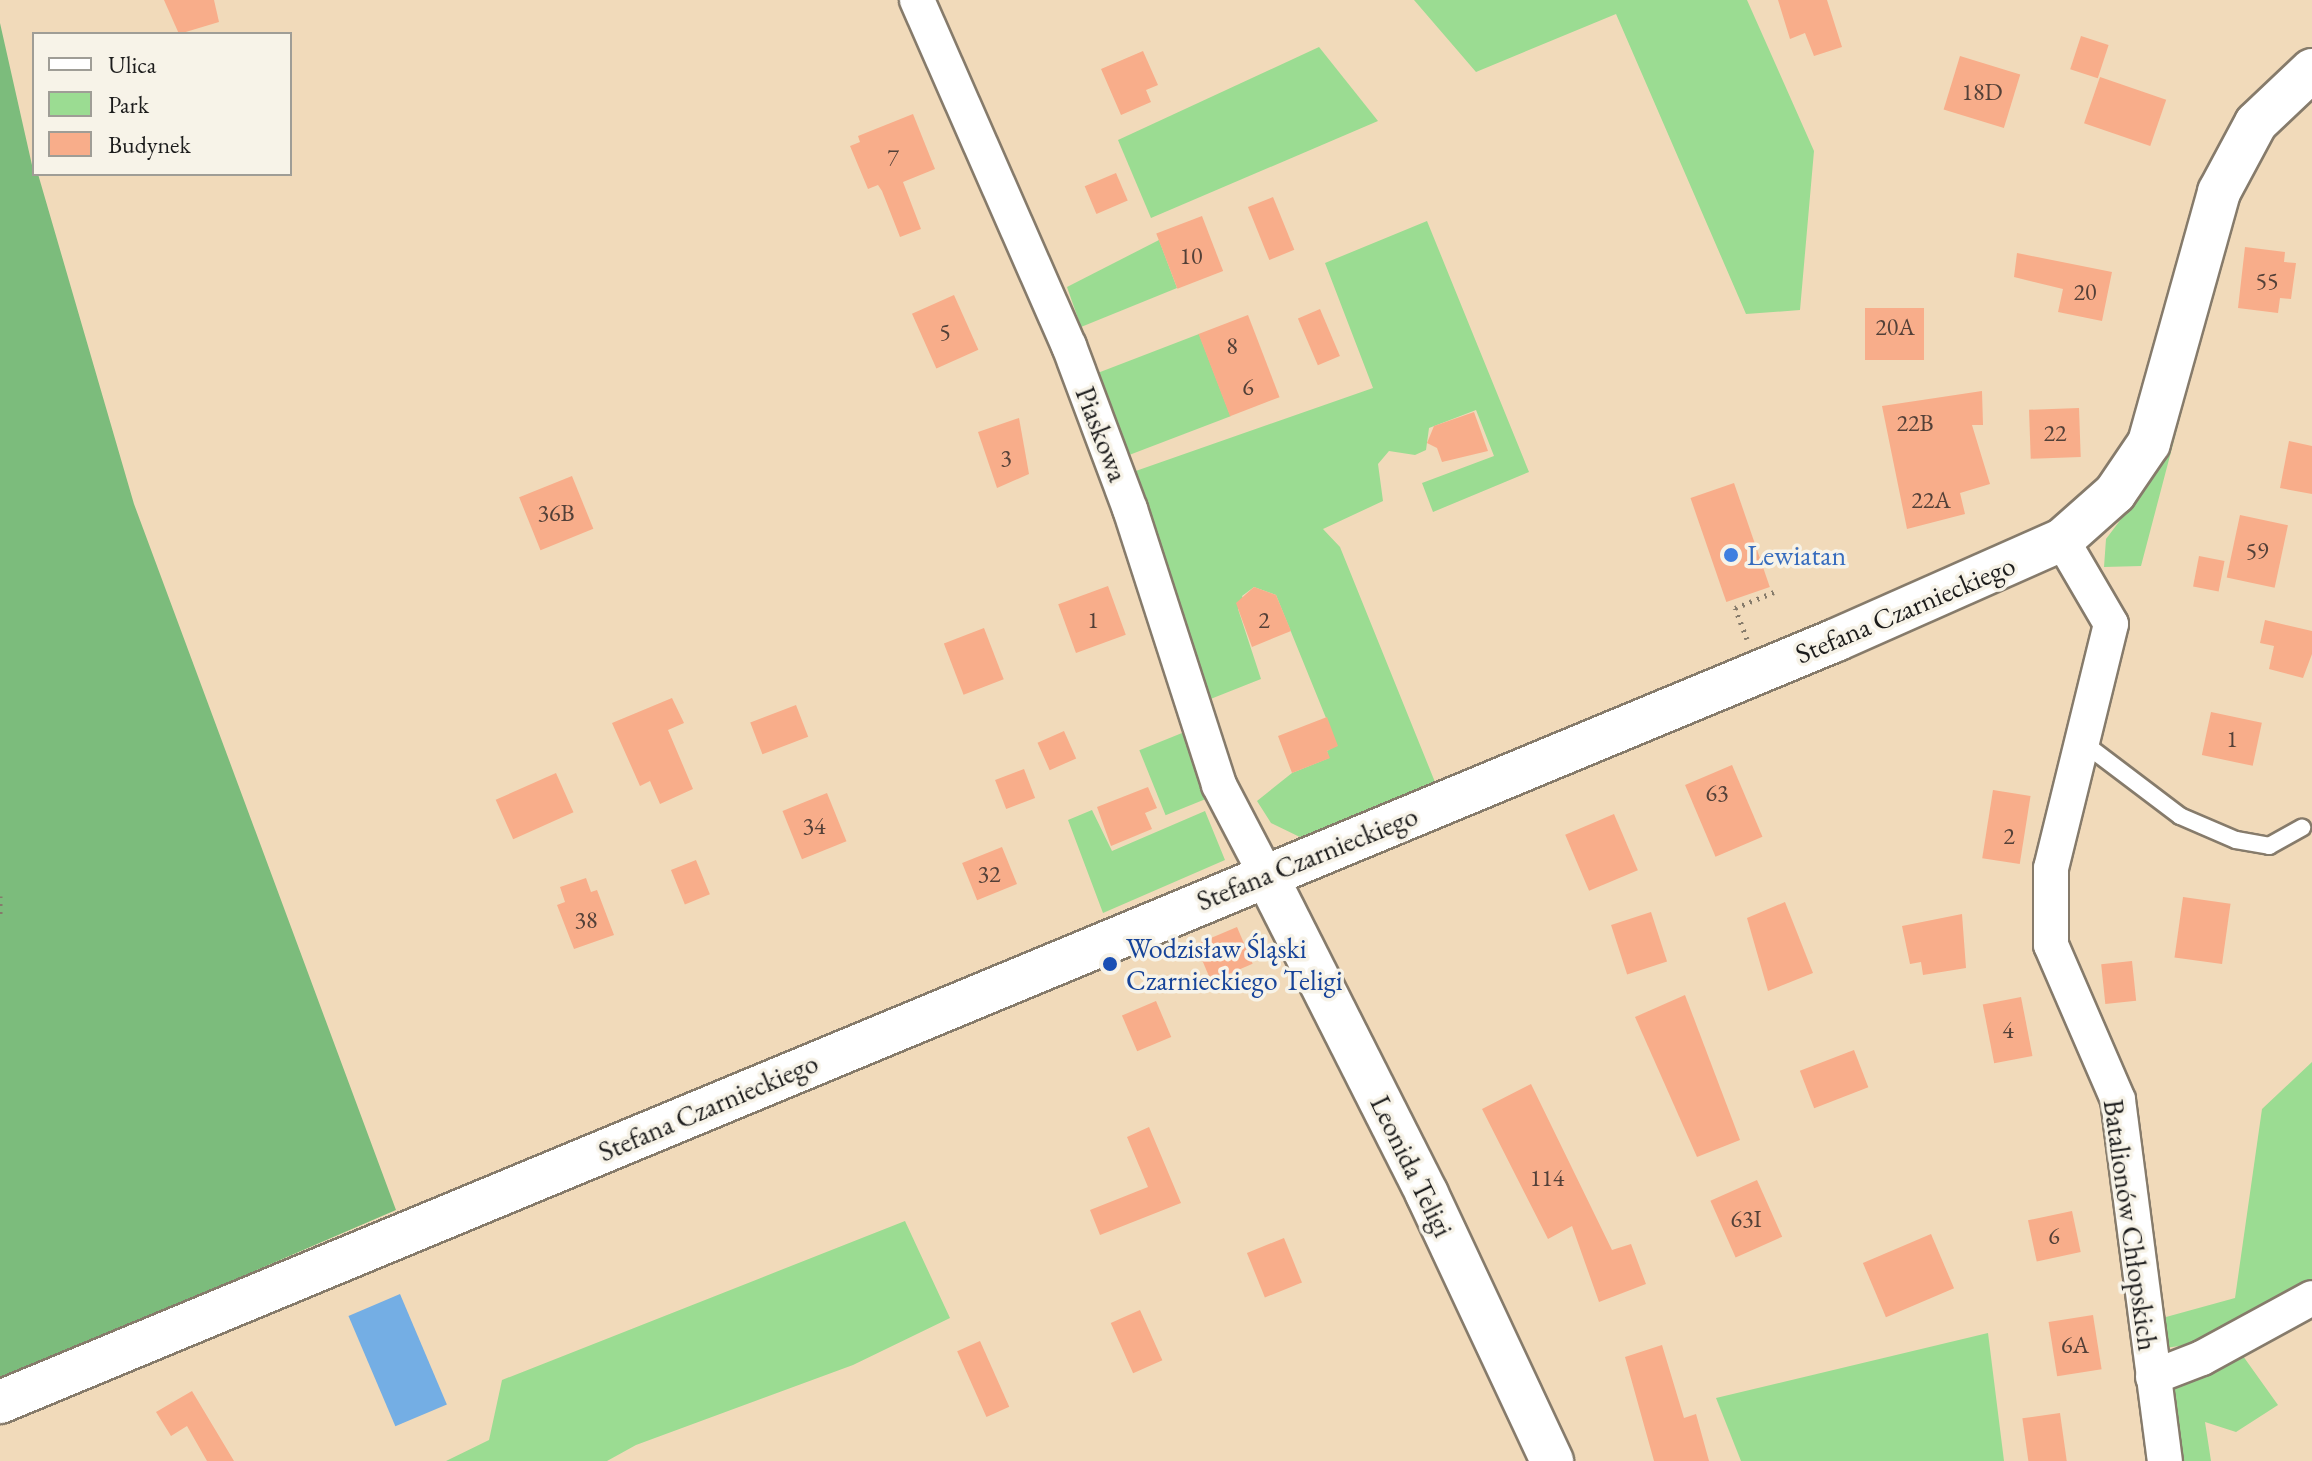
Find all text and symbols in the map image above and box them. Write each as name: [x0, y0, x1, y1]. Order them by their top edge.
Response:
legend: [32, 32, 292, 176]
text: Ulica: [108, 49, 156, 80]
house number: 18D: [1961, 78, 2003, 106]
text: Park: [108, 89, 149, 120]
text: Budynek: [108, 129, 191, 160]
house number: 7: [887, 144, 899, 172]
house number: 10: [1179, 242, 1203, 270]
house number: 55: [2255, 267, 2279, 295]
house number: 20: [2073, 278, 2097, 306]
house number: 20A: [1875, 313, 1915, 341]
house number: 5: [939, 318, 951, 346]
house number: 8: [1226, 332, 1238, 360]
house number: 6: [1242, 373, 1254, 401]
street label: Piaskowa: [1069, 382, 1135, 486]
house number: 22B: [1896, 409, 1934, 437]
house number: 22: [2043, 419, 2067, 447]
house number: 3: [1000, 444, 1012, 472]
house number: 22A: [1911, 486, 1951, 514]
house number: 36B: [537, 499, 575, 527]
house number: 59: [2245, 537, 2269, 565]
place label: Lewiatan: [1747, 538, 1846, 572]
marker: Lewiatan: [1722, 546, 1740, 564]
street label: Stefana Czarnieckiego: [1790, 548, 2020, 670]
house number: 1: [1087, 606, 1099, 634]
house number: 2: [1258, 606, 1270, 634]
house number: 1: [2226, 725, 2238, 753]
house number: 63: [1705, 779, 1729, 807]
street label: Stefana Czarnieckiego: [1192, 798, 1422, 918]
house number: 34: [802, 812, 826, 840]
house number: 2: [2003, 822, 2015, 850]
house number: 32: [977, 860, 1001, 888]
house number: 38: [574, 906, 598, 934]
place label: Wodzisław Śląski Czarnieckiego Teligi: [1126, 931, 1343, 997]
marker: Wodzisław Śląski Czarnieckiego Teligi: [1101, 955, 1119, 973]
house number: 4: [2002, 1016, 2014, 1044]
street label: Stefana Czarnieckiego: [593, 1046, 823, 1168]
street label: Leonida Teligi: [1363, 1090, 1461, 1242]
street label: Batalionów Chłopskich: [2097, 1097, 2165, 1353]
house number: 114: [1530, 1164, 1564, 1192]
house number: 63I: [1730, 1205, 1762, 1233]
house number: 6: [2048, 1222, 2060, 1250]
house number: 6A: [2061, 1331, 2089, 1359]

